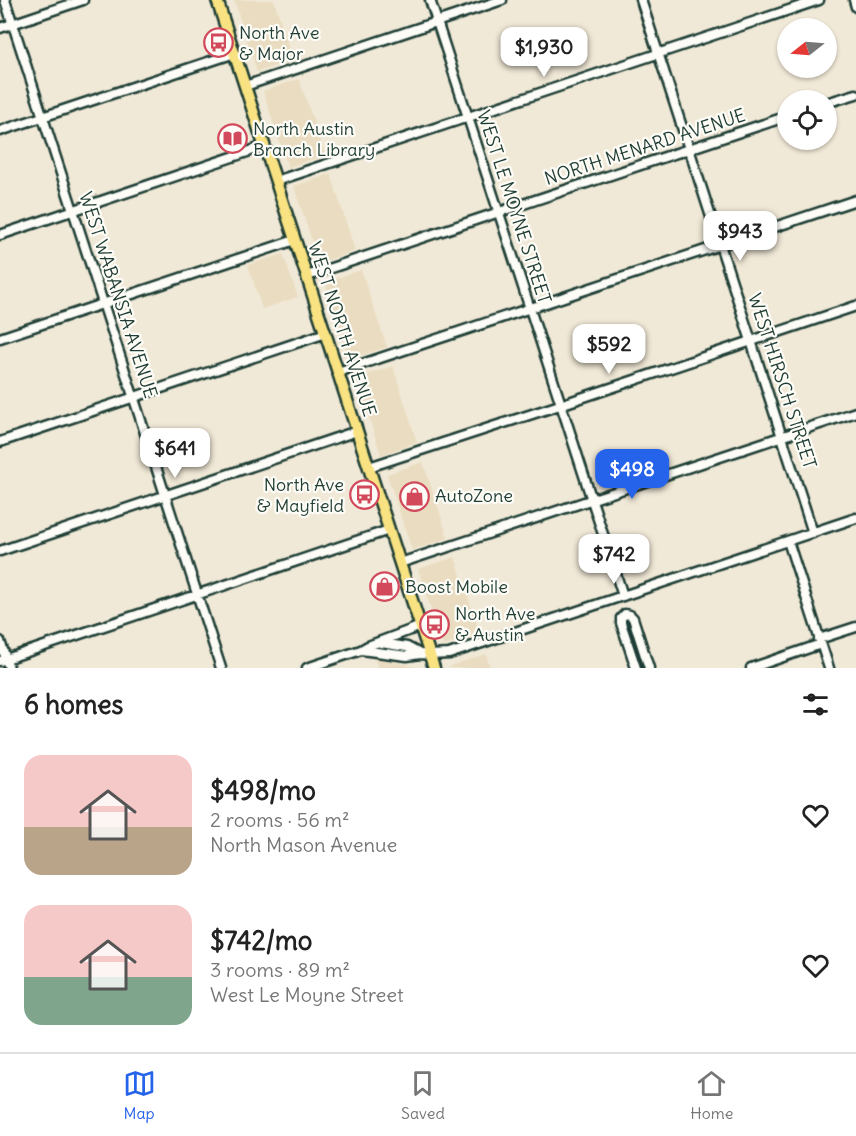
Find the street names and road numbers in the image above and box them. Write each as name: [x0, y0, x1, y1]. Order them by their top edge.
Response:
street label: NORTH MENARD AVENUE: [541, 103, 748, 190]
street label: WEST LE MOYNE STREET: [472, 107, 557, 306]
street label: WEST WABANSIA AVENUE: [74, 189, 163, 401]
street label: WEST NORTH AVENUE: [303, 238, 382, 419]
street label: WEST HIRSCH STREET: [743, 290, 822, 471]

